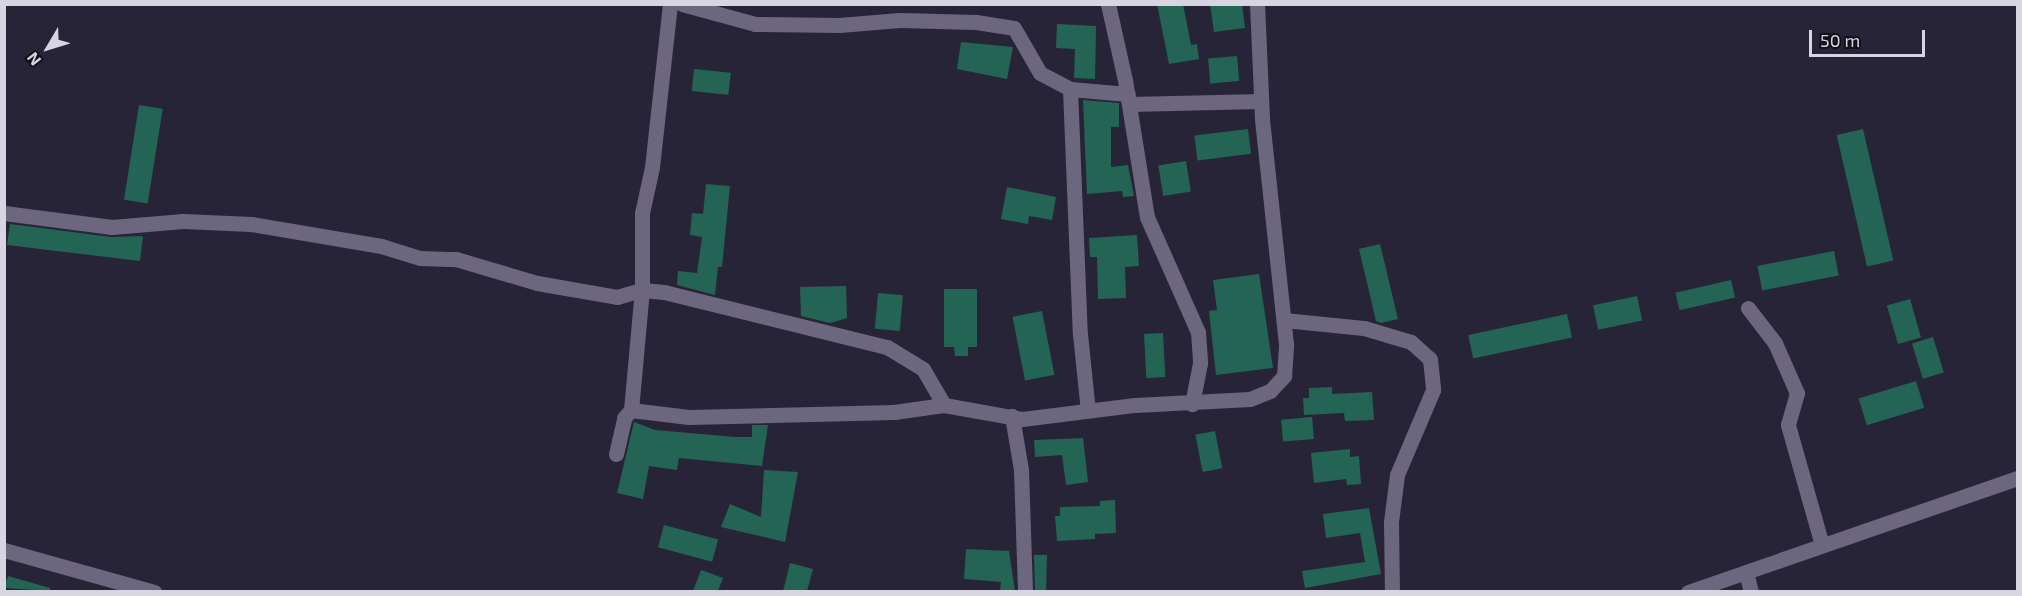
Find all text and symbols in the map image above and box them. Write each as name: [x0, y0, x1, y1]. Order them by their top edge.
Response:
north arrow: [18, 18, 78, 78]
scale bar: [1812, 18, 1928, 56]
text: 50 m: [1820, 29, 1860, 51]
text: N: [22, 49, 44, 70]

